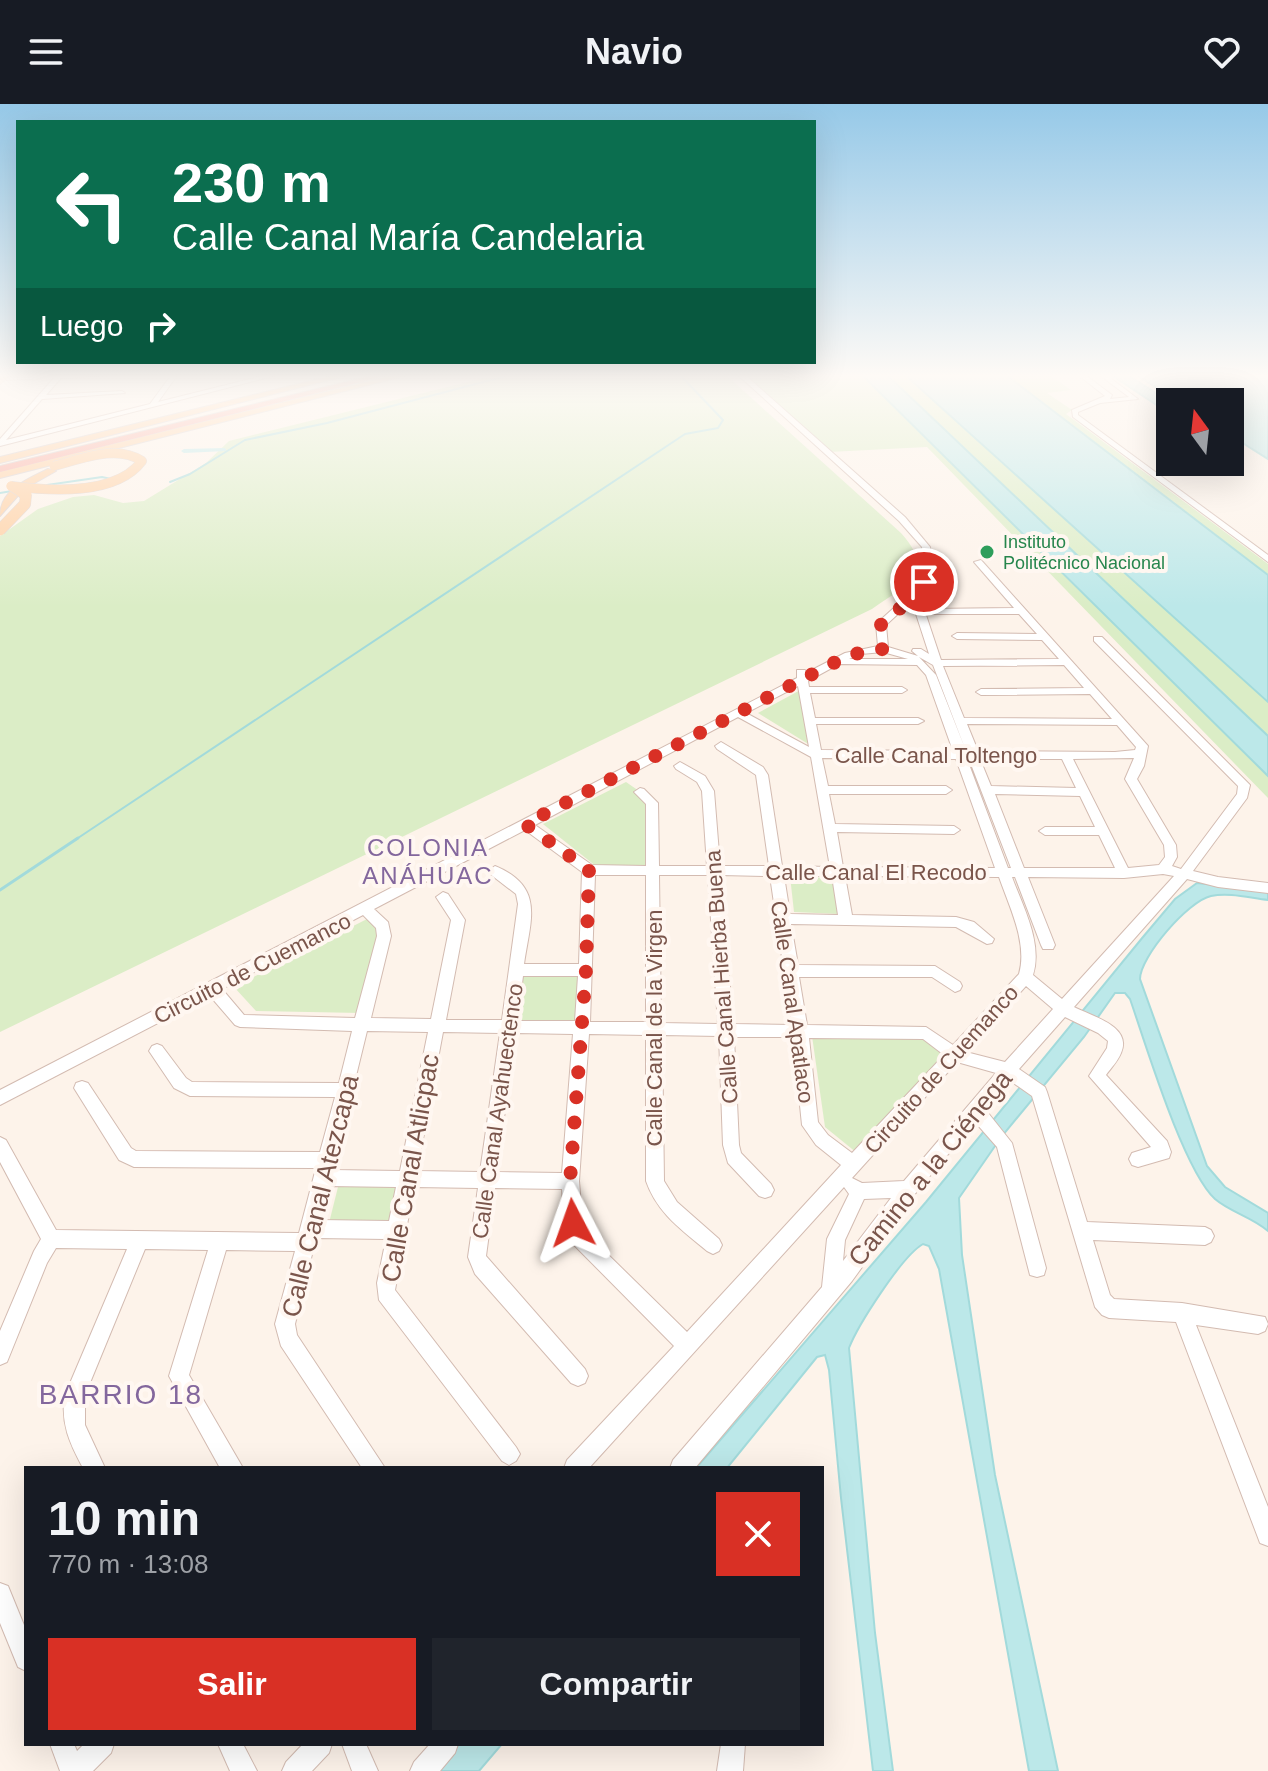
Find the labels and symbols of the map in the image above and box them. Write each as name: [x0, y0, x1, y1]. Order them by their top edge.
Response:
north arrow: [1156, 388, 1244, 476]
place label: Instituto Politécnico Nacional: [1003, 532, 1165, 573]
marker: Instituto Politécnico Nacional: [978, 543, 996, 561]
pin: [890, 548, 958, 616]
street label: Calle Canal Toltengo: [835, 743, 1037, 768]
district label: COLONIA ANÁHUAC: [362, 834, 494, 889]
street label: Calle Canal Hierba Buena: [700, 848, 743, 1105]
street label: Calle Canal El Recodo: [765, 860, 987, 885]
street label: Calle Canal Apatlaco: [766, 899, 819, 1105]
street label: Circuito de Cuemanco: [150, 908, 355, 1029]
street label: Calle Canal de la Virgen: [642, 910, 667, 1146]
street label: Circuito de Cuemanco: [859, 980, 1023, 1159]
street label: Calle Canal Ayahuectenco: [467, 982, 528, 1240]
street label: Calle Canal Atlicpac: [375, 1052, 445, 1284]
street label: Camino a la Ciénega: [842, 1064, 1018, 1272]
street label: Calle Canal Atezcapa: [275, 1071, 365, 1320]
position arrow: [531, 1181, 615, 1265]
district label: BARRIO 18: [39, 1379, 203, 1410]

